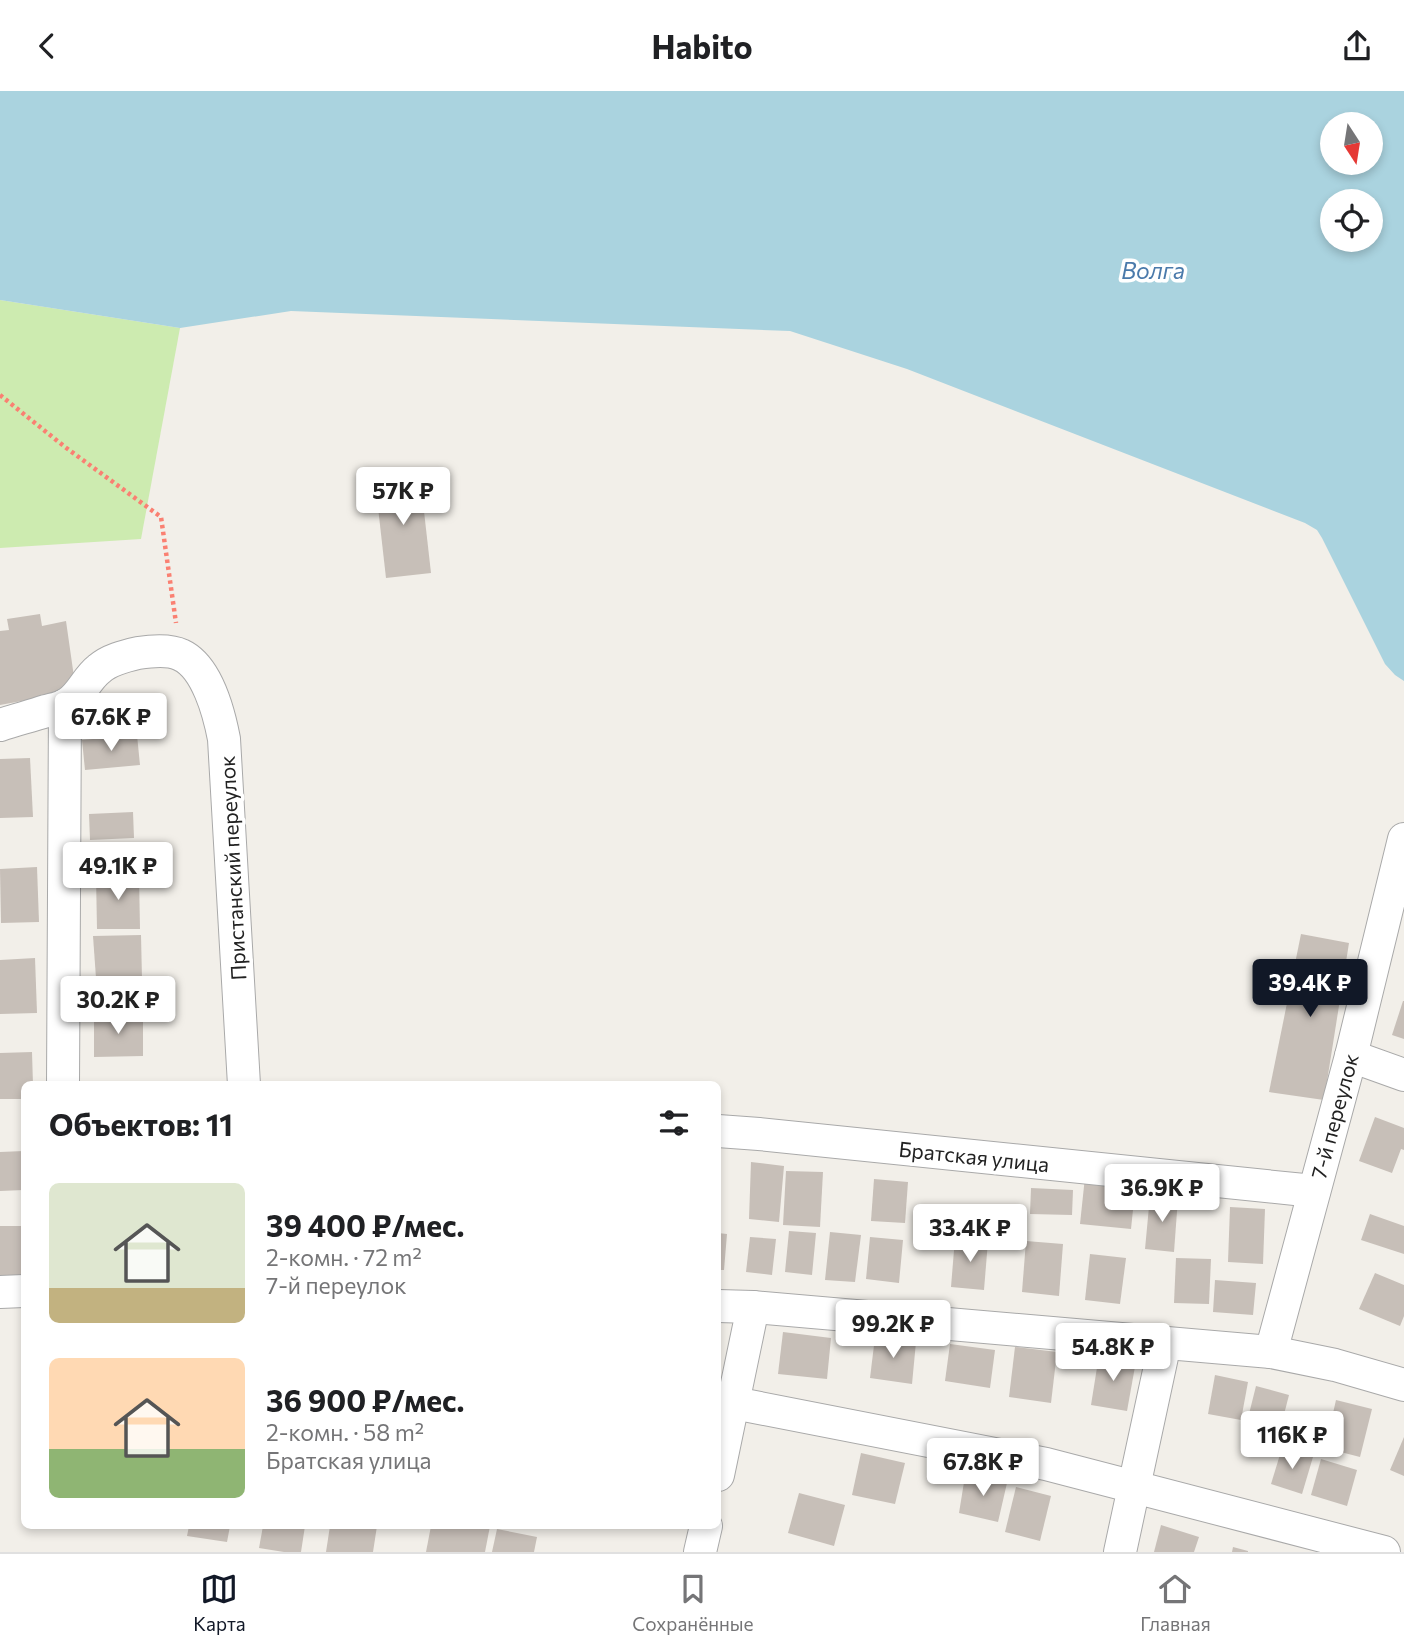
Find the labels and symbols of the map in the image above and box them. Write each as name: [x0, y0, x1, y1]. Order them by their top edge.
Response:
north arrow: [1320, 112, 1382, 175]
water label: Волга: [1121, 256, 1185, 284]
pin: 57K ₽: [354, 467, 452, 527]
pin: 67.6K ₽: [46, 693, 176, 753]
street label: Пристанский переулок: [214, 755, 250, 981]
pin: 49.1K ₽: [53, 843, 183, 902]
pin: 39.4K ₽: [1245, 960, 1375, 1019]
pin: 30.2K ₽: [53, 977, 183, 1036]
street label: 7-й переулок: [1305, 1051, 1363, 1181]
street label: Братская улица: [898, 1136, 1050, 1176]
pin: 36.9K ₽: [1097, 1165, 1227, 1224]
pin: 33.4K ₽: [905, 1205, 1035, 1264]
pin: 99.2K ₽: [828, 1301, 958, 1360]
pin: 54.8K ₽: [1048, 1323, 1178, 1383]
pin: 116K ₽: [1235, 1411, 1349, 1471]
pin: 67.8K ₽: [918, 1439, 1048, 1498]

